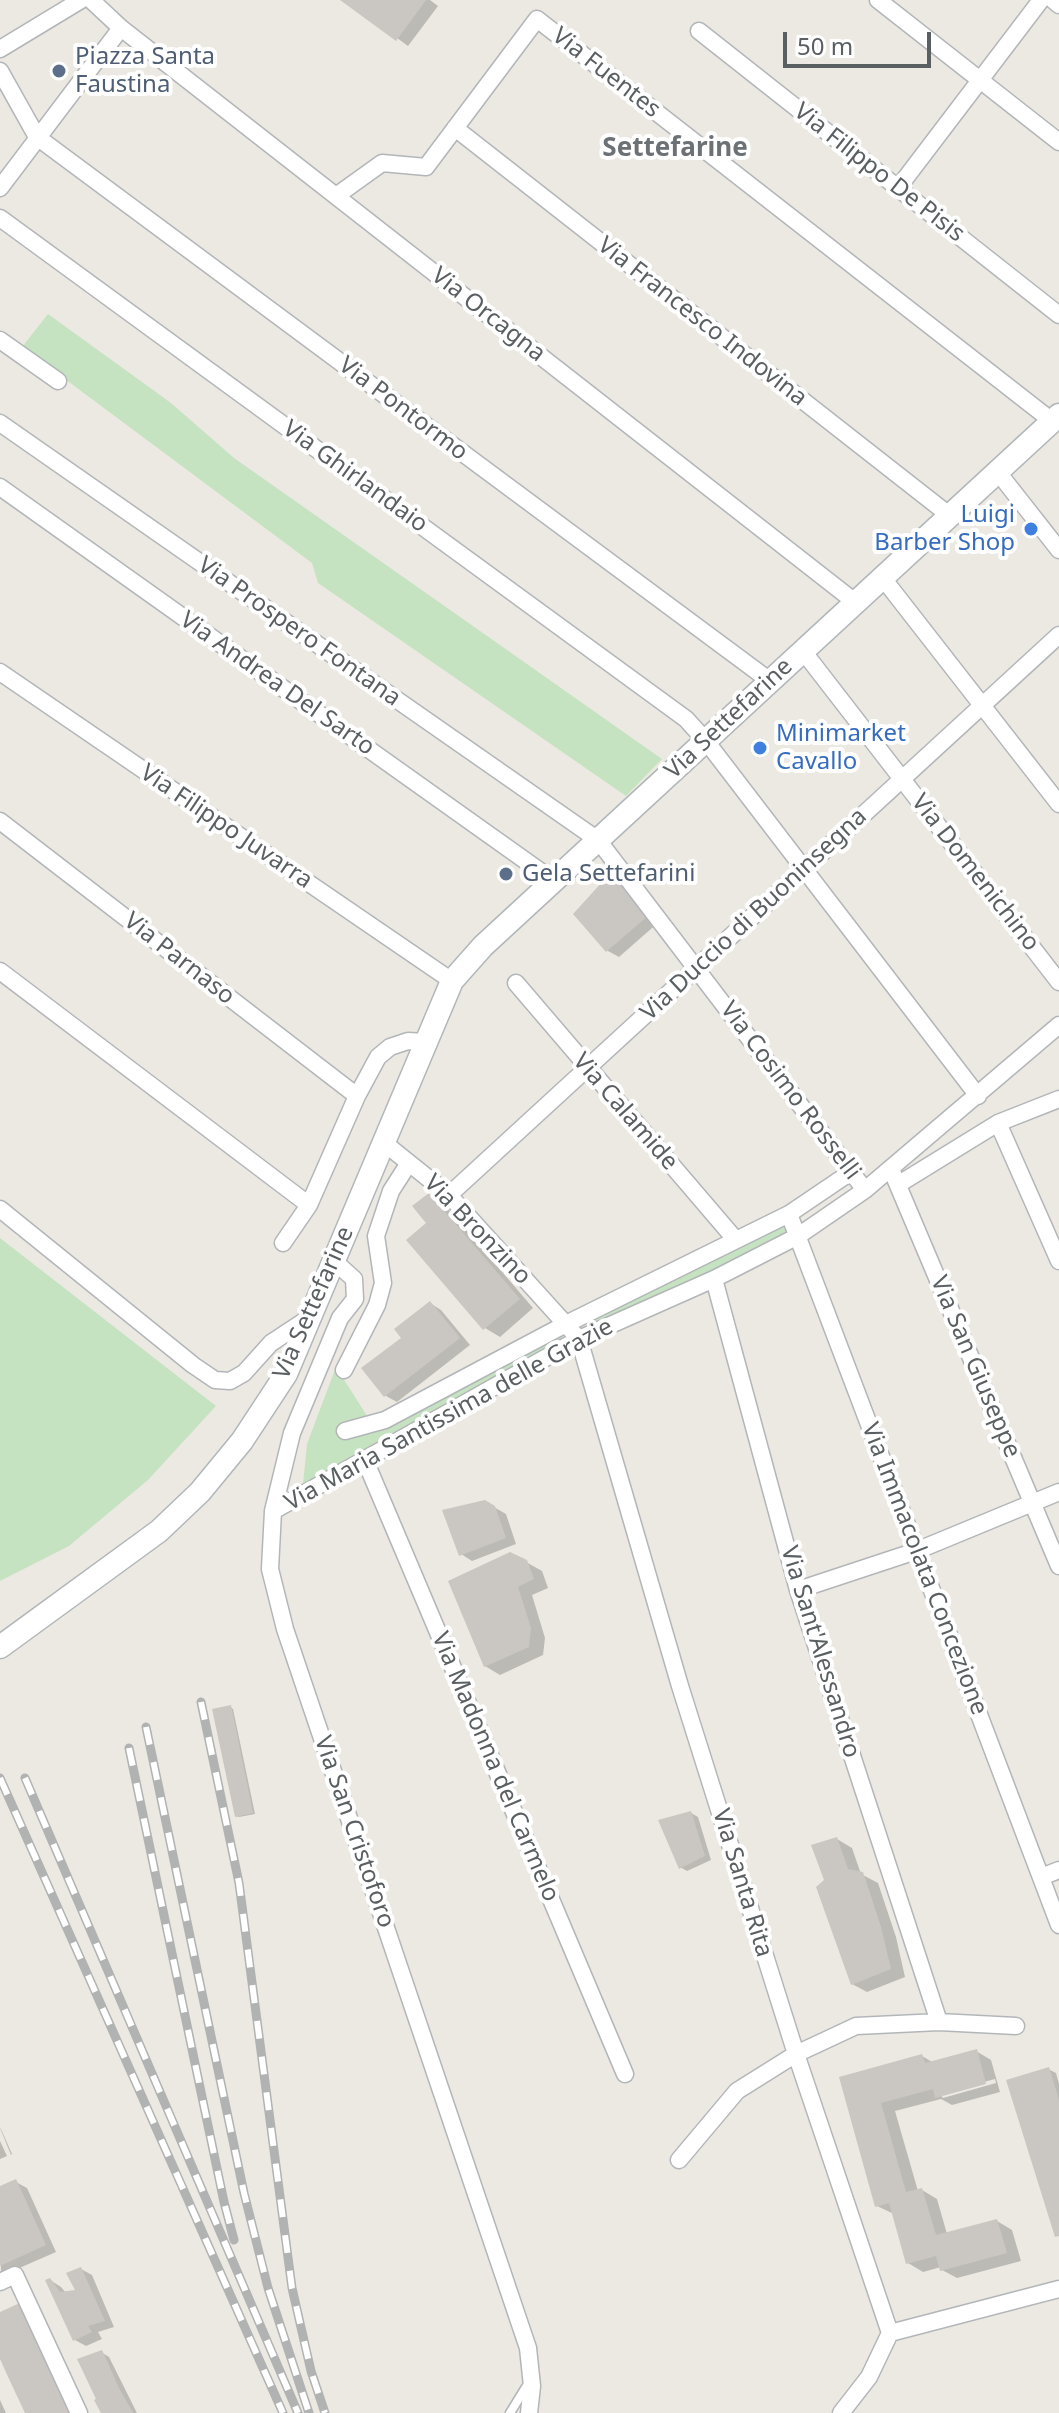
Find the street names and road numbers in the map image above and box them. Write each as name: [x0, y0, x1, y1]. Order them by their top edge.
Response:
street label: Via Fuentes: [546, 22, 666, 124]
street label: Via Filippo De Pisis: [788, 97, 970, 249]
street label: Via Francesco Indovina: [592, 231, 812, 413]
street label: Via Orcagna: [425, 262, 551, 368]
street label: Via Pontormo: [333, 351, 473, 467]
street label: Via Ghirlandaio: [277, 415, 433, 539]
street label: Via Prospero Fontana: [192, 551, 406, 713]
street label: Via Andrea Del Sarto: [174, 606, 380, 762]
street label: Via Settefarine: [659, 653, 799, 785]
street label: Via Filippo Juvarra: [134, 759, 318, 895]
street label: Via Domenichino: [905, 789, 1045, 957]
street label: Via Duccio di Buoninsegna: [635, 803, 873, 1027]
street label: Via Parnaso: [118, 907, 240, 1011]
street label: Via Cosimo Rosselli: [714, 996, 866, 1186]
street label: Via Calamide: [566, 1048, 684, 1176]
street label: Via Bronzino: [417, 1169, 537, 1291]
street label: Via Settefarine: [267, 1222, 361, 1384]
street label: Via San Giuseppe: [924, 1272, 1026, 1462]
street label: Via Maria Santissima delle Grazie: [280, 1313, 618, 1517]
street label: Via Immacolata Concezione: [855, 1419, 993, 1719]
street label: Via Sant'Alessandro: [774, 1543, 866, 1761]
street label: Via Madonna del Carmelo: [425, 1628, 565, 1906]
street label: Via San Cristoforo: [308, 1732, 400, 1932]
street label: Via Santa Rita: [706, 1805, 778, 1961]

